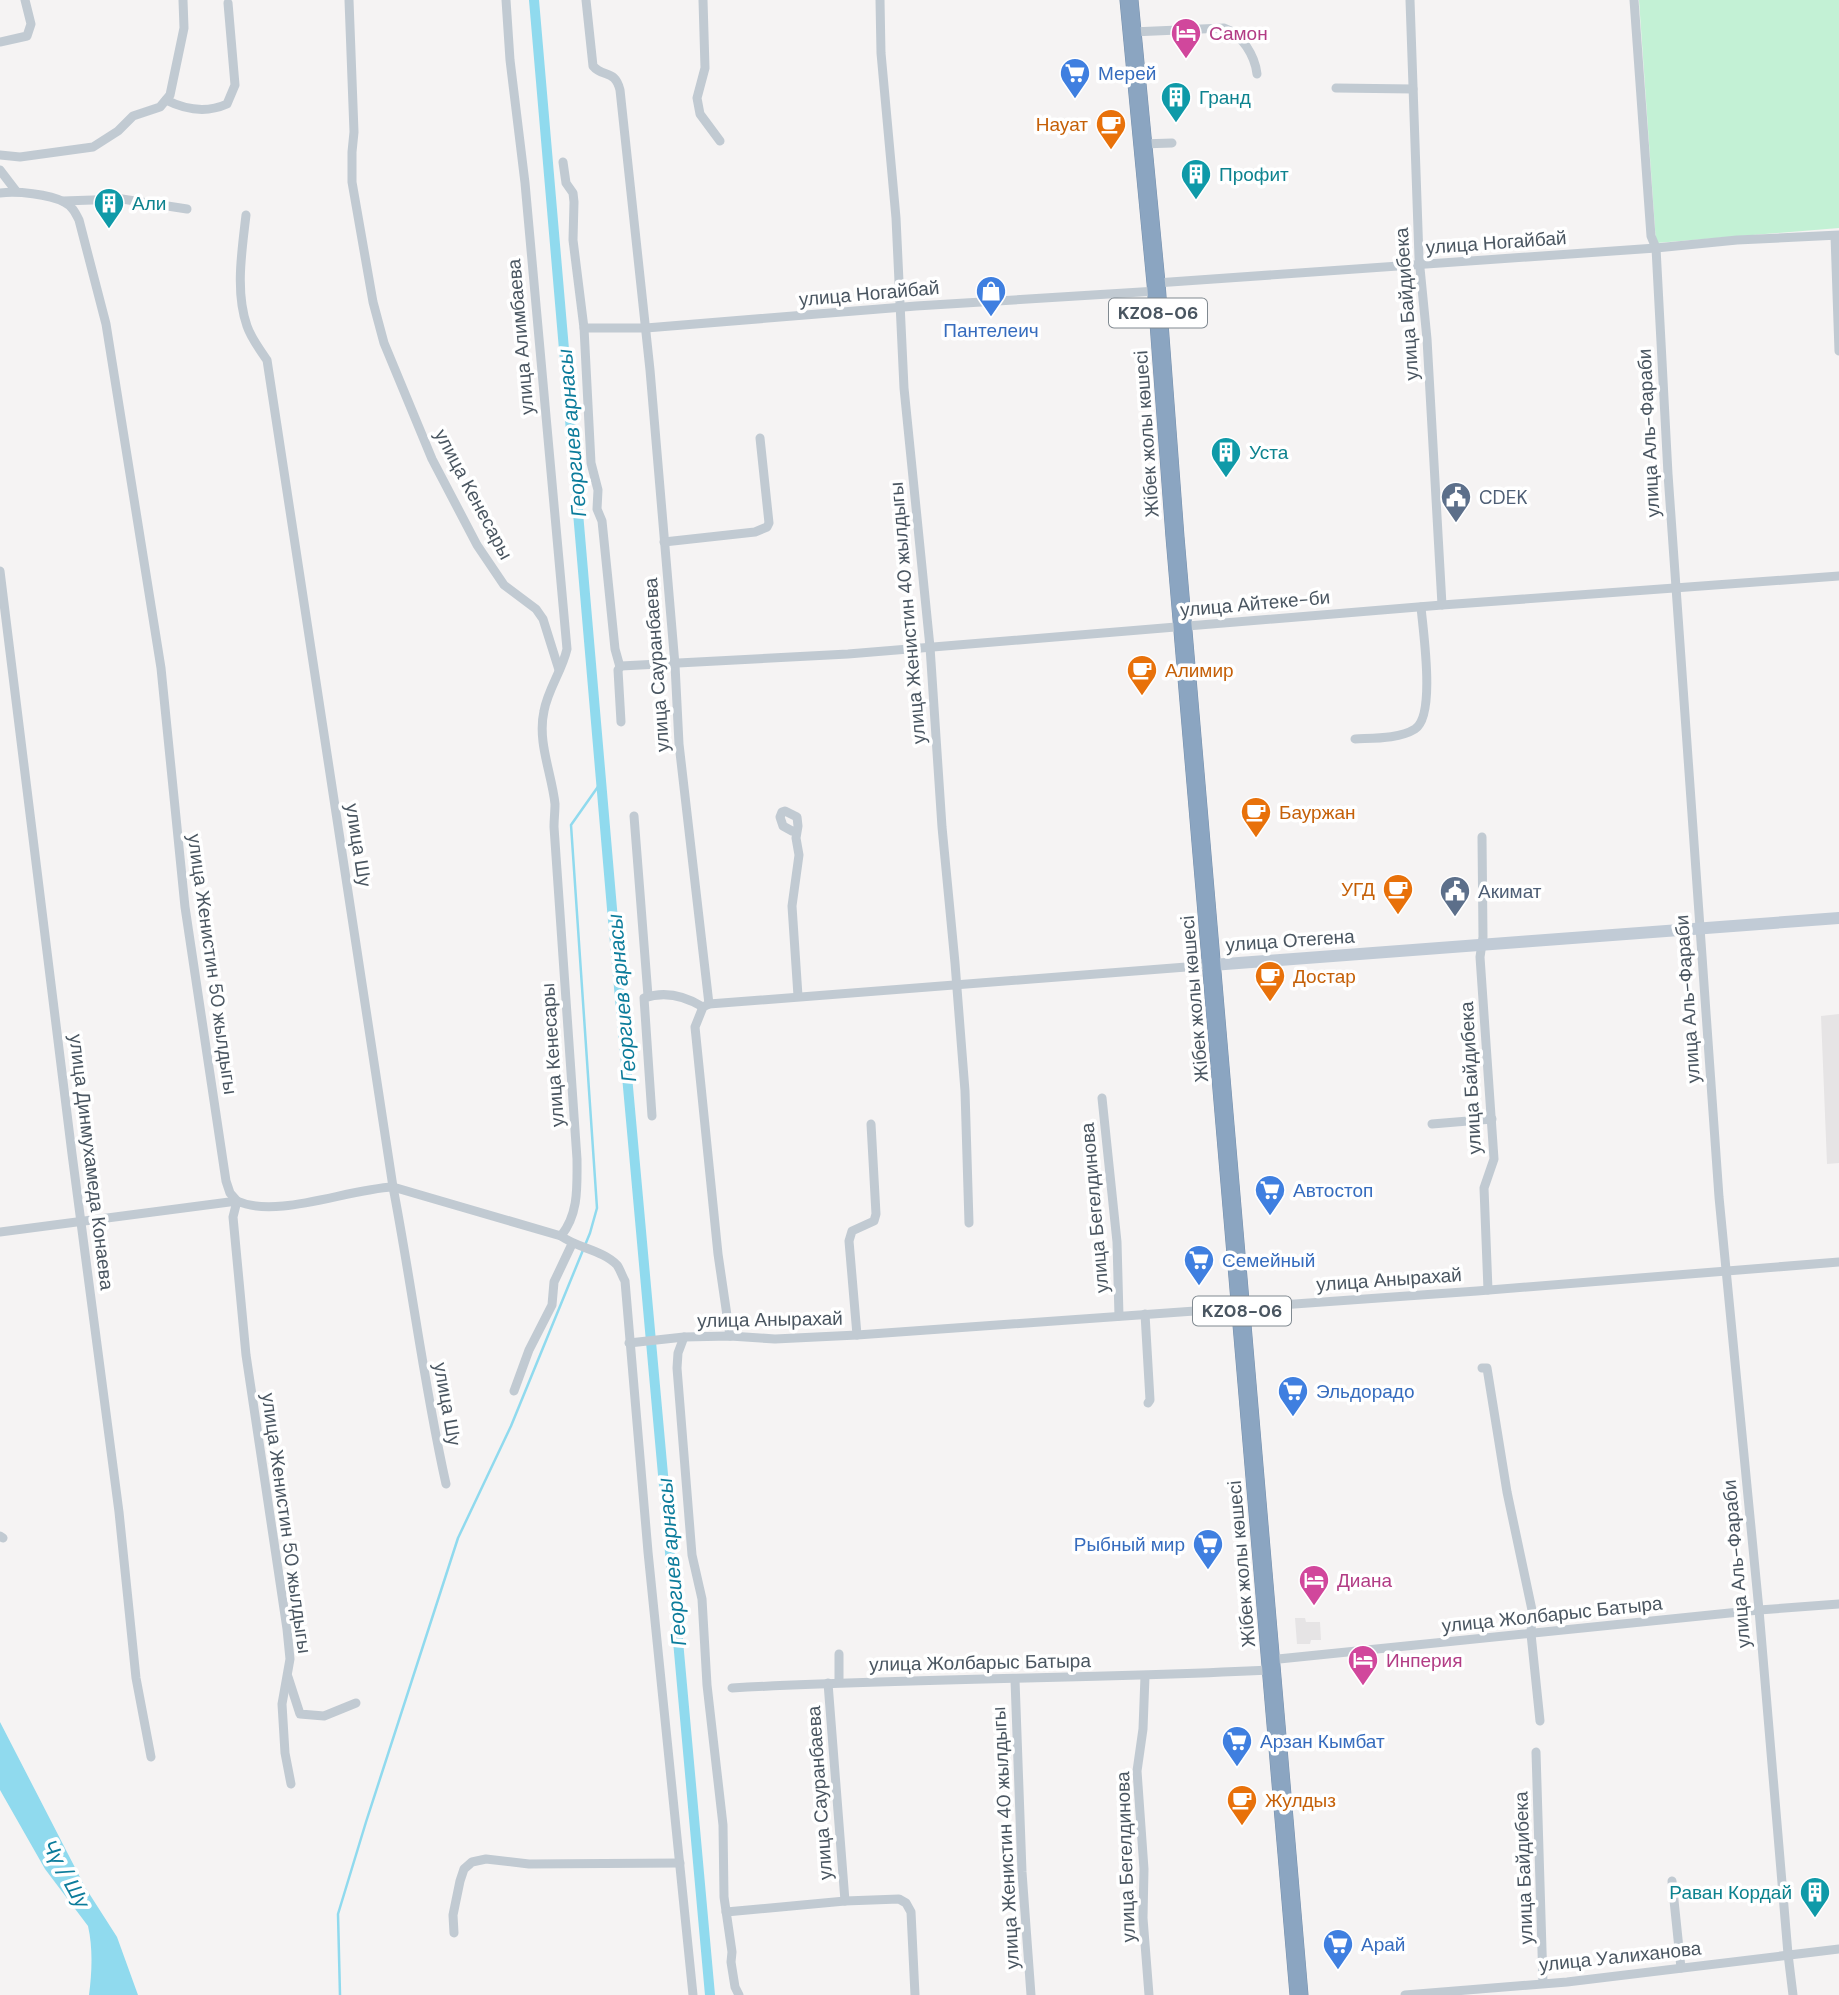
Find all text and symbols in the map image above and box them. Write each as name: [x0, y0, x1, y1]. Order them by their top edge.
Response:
hotel icon: Самон: [1169, 16, 1203, 60]
place label: Самон: [1209, 21, 1268, 46]
supermarket icon: Мерей: [1058, 56, 1092, 100]
place label: Мерей: [1098, 61, 1156, 86]
building icon: Гранд: [1159, 80, 1193, 124]
place label: Гранд: [1199, 85, 1251, 110]
cafe icon: Науат: [1094, 107, 1128, 151]
place label: Науат: [1036, 112, 1088, 137]
building icon: Профит: [1179, 157, 1213, 201]
place label: Профит: [1219, 162, 1289, 187]
building icon: Али: [92, 186, 126, 230]
place label: Али: [132, 191, 166, 216]
street label: улица Ногайбай: [1425, 225, 1567, 260]
street label: улица Байдибека: [1389, 226, 1424, 381]
street label: улица Алимбаева: [501, 257, 540, 416]
shop icon: Пантелеич: [974, 274, 1008, 318]
street label: улица Ногайбай: [798, 275, 940, 312]
road number: KZ08-06: [1109, 298, 1207, 328]
place label: Пантелеич: [943, 318, 1039, 343]
water label: Георгиев арнасы: [551, 347, 593, 518]
street label: улица Аль-Фараби: [1632, 348, 1665, 518]
street label: Жібек жолы көшесі: [1128, 350, 1165, 518]
street label: улица Кенесары: [429, 425, 518, 564]
building icon: Уста: [1209, 435, 1243, 479]
place label: Уста: [1249, 440, 1289, 465]
public building icon: CDEK: [1439, 480, 1473, 524]
street label: улица Женистин 40 жылдыгы: [884, 481, 931, 745]
place label: CDEK: [1479, 485, 1528, 510]
street label: улица Сауранбаева: [638, 577, 675, 753]
street label: улица Айтеке-би: [1179, 584, 1331, 623]
cafe icon: Алимир: [1125, 653, 1159, 697]
place label: Алимир: [1165, 658, 1234, 683]
cafe icon: Бауржан: [1239, 795, 1273, 839]
place label: Бауржан: [1279, 800, 1355, 825]
street label: улица Шу: [340, 802, 378, 889]
street label: улица Женистин 50 жылдыгы: [182, 832, 243, 1096]
cafe icon: УГД: [1381, 872, 1415, 916]
public building icon: Акимат: [1438, 874, 1472, 918]
place label: УГД: [1341, 877, 1375, 902]
place label: Акимат: [1478, 879, 1542, 904]
water label: Георгиев арнасы: [601, 912, 643, 1083]
street label: Жібек жолы көшесі: [1175, 914, 1214, 1083]
street label: улица Аль-Фараби: [1669, 914, 1706, 1084]
street label: улица Отегена: [1225, 923, 1356, 957]
cafe icon: Достар: [1253, 959, 1287, 1003]
place label: Достар: [1293, 964, 1356, 989]
street label: улица Кенесары: [535, 982, 570, 1128]
street label: улица Байдибека: [1454, 1000, 1487, 1155]
street label: улица Динмухамеда Конаева: [63, 1033, 120, 1292]
street label: улица Бегелдинова: [1075, 1121, 1114, 1294]
supermarket icon: Автостоп: [1253, 1173, 1287, 1217]
place label: Автостоп: [1293, 1178, 1373, 1203]
supermarket icon: Семейный: [1182, 1243, 1216, 1287]
place label: Семейный: [1222, 1248, 1315, 1273]
street label: улица Анырахай: [1315, 1262, 1463, 1297]
road number: KZ08-06: [1193, 1296, 1291, 1326]
street label: улица Анырахай: [697, 1306, 843, 1333]
street label: улица Шу: [428, 1360, 467, 1448]
supermarket icon: Эльдорадо: [1276, 1374, 1310, 1418]
place label: Эльдорадо: [1316, 1379, 1414, 1404]
street label: улица Женистин 50 жылдыгы: [256, 1391, 317, 1655]
water label: Георгиев арнасы: [651, 1476, 693, 1647]
street label: Жібек жолы көшесі: [1222, 1479, 1261, 1648]
street label: улица Аль-Фараби: [1717, 1479, 1756, 1649]
supermarket icon: Рыбный мир: [1191, 1527, 1225, 1571]
place label: Рыбный мир: [1074, 1532, 1185, 1557]
hotel icon: Диана: [1297, 1563, 1331, 1607]
place label: Диана: [1337, 1568, 1393, 1593]
street label: улица Жолбарыс Батыра: [1440, 1590, 1664, 1639]
hotel icon: Инперия: [1346, 1643, 1380, 1687]
street label: улица Жолбарыс Батыра: [869, 1648, 1092, 1677]
place label: Инперия: [1386, 1648, 1462, 1673]
street label: улица Сауранбаева: [801, 1705, 838, 1881]
street label: улица Женистин 40 жылдыгы: [986, 1706, 1025, 1970]
supermarket icon: Арзан Кымбат: [1220, 1724, 1254, 1768]
place label: Арзан Кымбат: [1260, 1729, 1385, 1754]
street label: улица Бегелдинова: [1110, 1771, 1141, 1943]
cafe icon: Жулдыз: [1225, 1783, 1259, 1827]
place label: Жулдыз: [1265, 1788, 1336, 1813]
street label: улица Байдибека: [1508, 1791, 1539, 1945]
water label: Чү / Шу: [36, 1835, 97, 1915]
building icon: Раван Кордай: [1798, 1875, 1832, 1919]
place label: Раван Кордай: [1669, 1880, 1792, 1905]
supermarket icon: Арай: [1321, 1927, 1355, 1971]
place label: Арай: [1361, 1932, 1405, 1957]
street label: улица Уалиханова: [1538, 1936, 1703, 1977]

